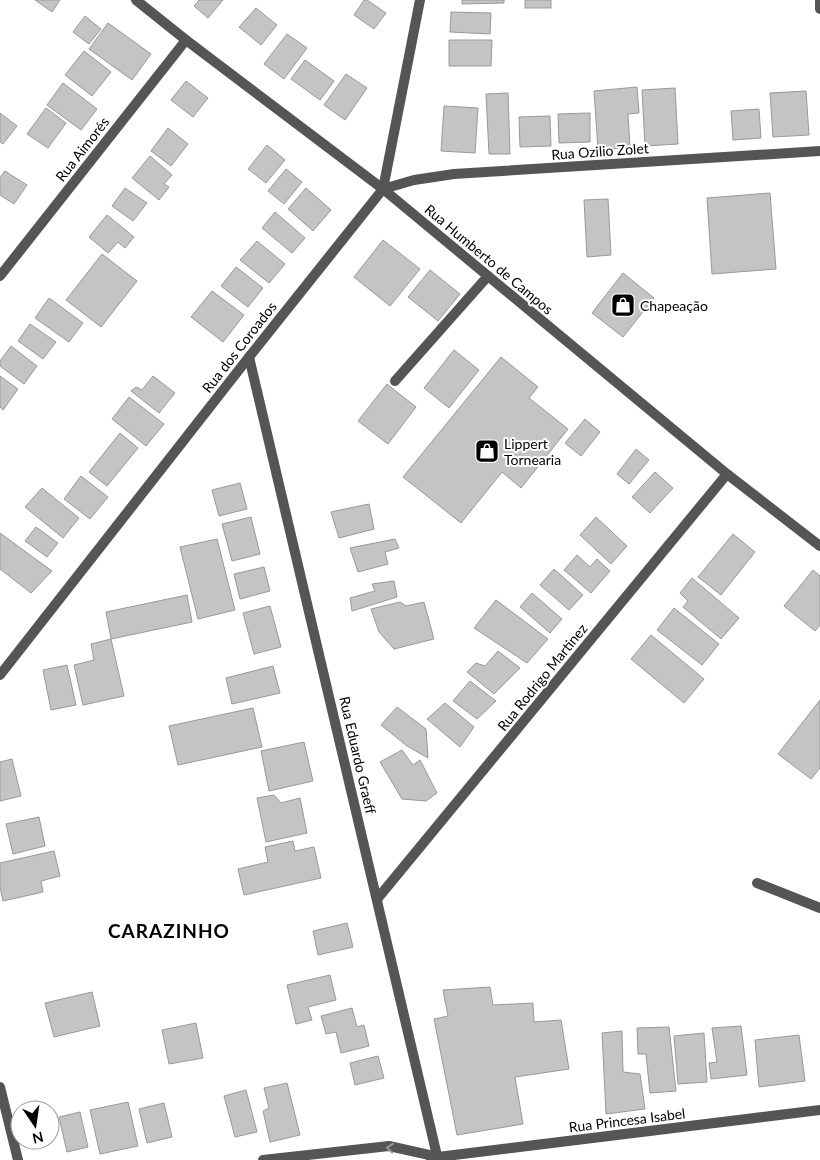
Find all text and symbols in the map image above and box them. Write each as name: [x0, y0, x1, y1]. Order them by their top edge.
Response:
street label: Rua Aimorés: [52, 113, 112, 185]
street label: Rua Ozilio Zolet: [551, 139, 649, 163]
street label: Rua Humberto de Campos: [421, 200, 557, 318]
shop icon: Chapeação: [610, 292, 636, 318]
place label: Chapeação: [640, 297, 708, 314]
street label: Rua dos Coroados: [198, 298, 280, 396]
place label: Lippert Tornearia: [504, 435, 561, 468]
shop icon: Lippert Tornearia: [474, 438, 500, 464]
street label: Rua Rodrigo Martinez: [494, 620, 590, 734]
street label: Rua Eduardo Graeff: [336, 695, 380, 816]
district label: CARAZINHO: [108, 919, 230, 942]
north arrow: [10, 1100, 60, 1150]
street label: Rua Princesa Isabel: [568, 1104, 686, 1136]
text: N: [31, 1129, 45, 1148]
one-way arrow: [386, 1143, 394, 1154]

